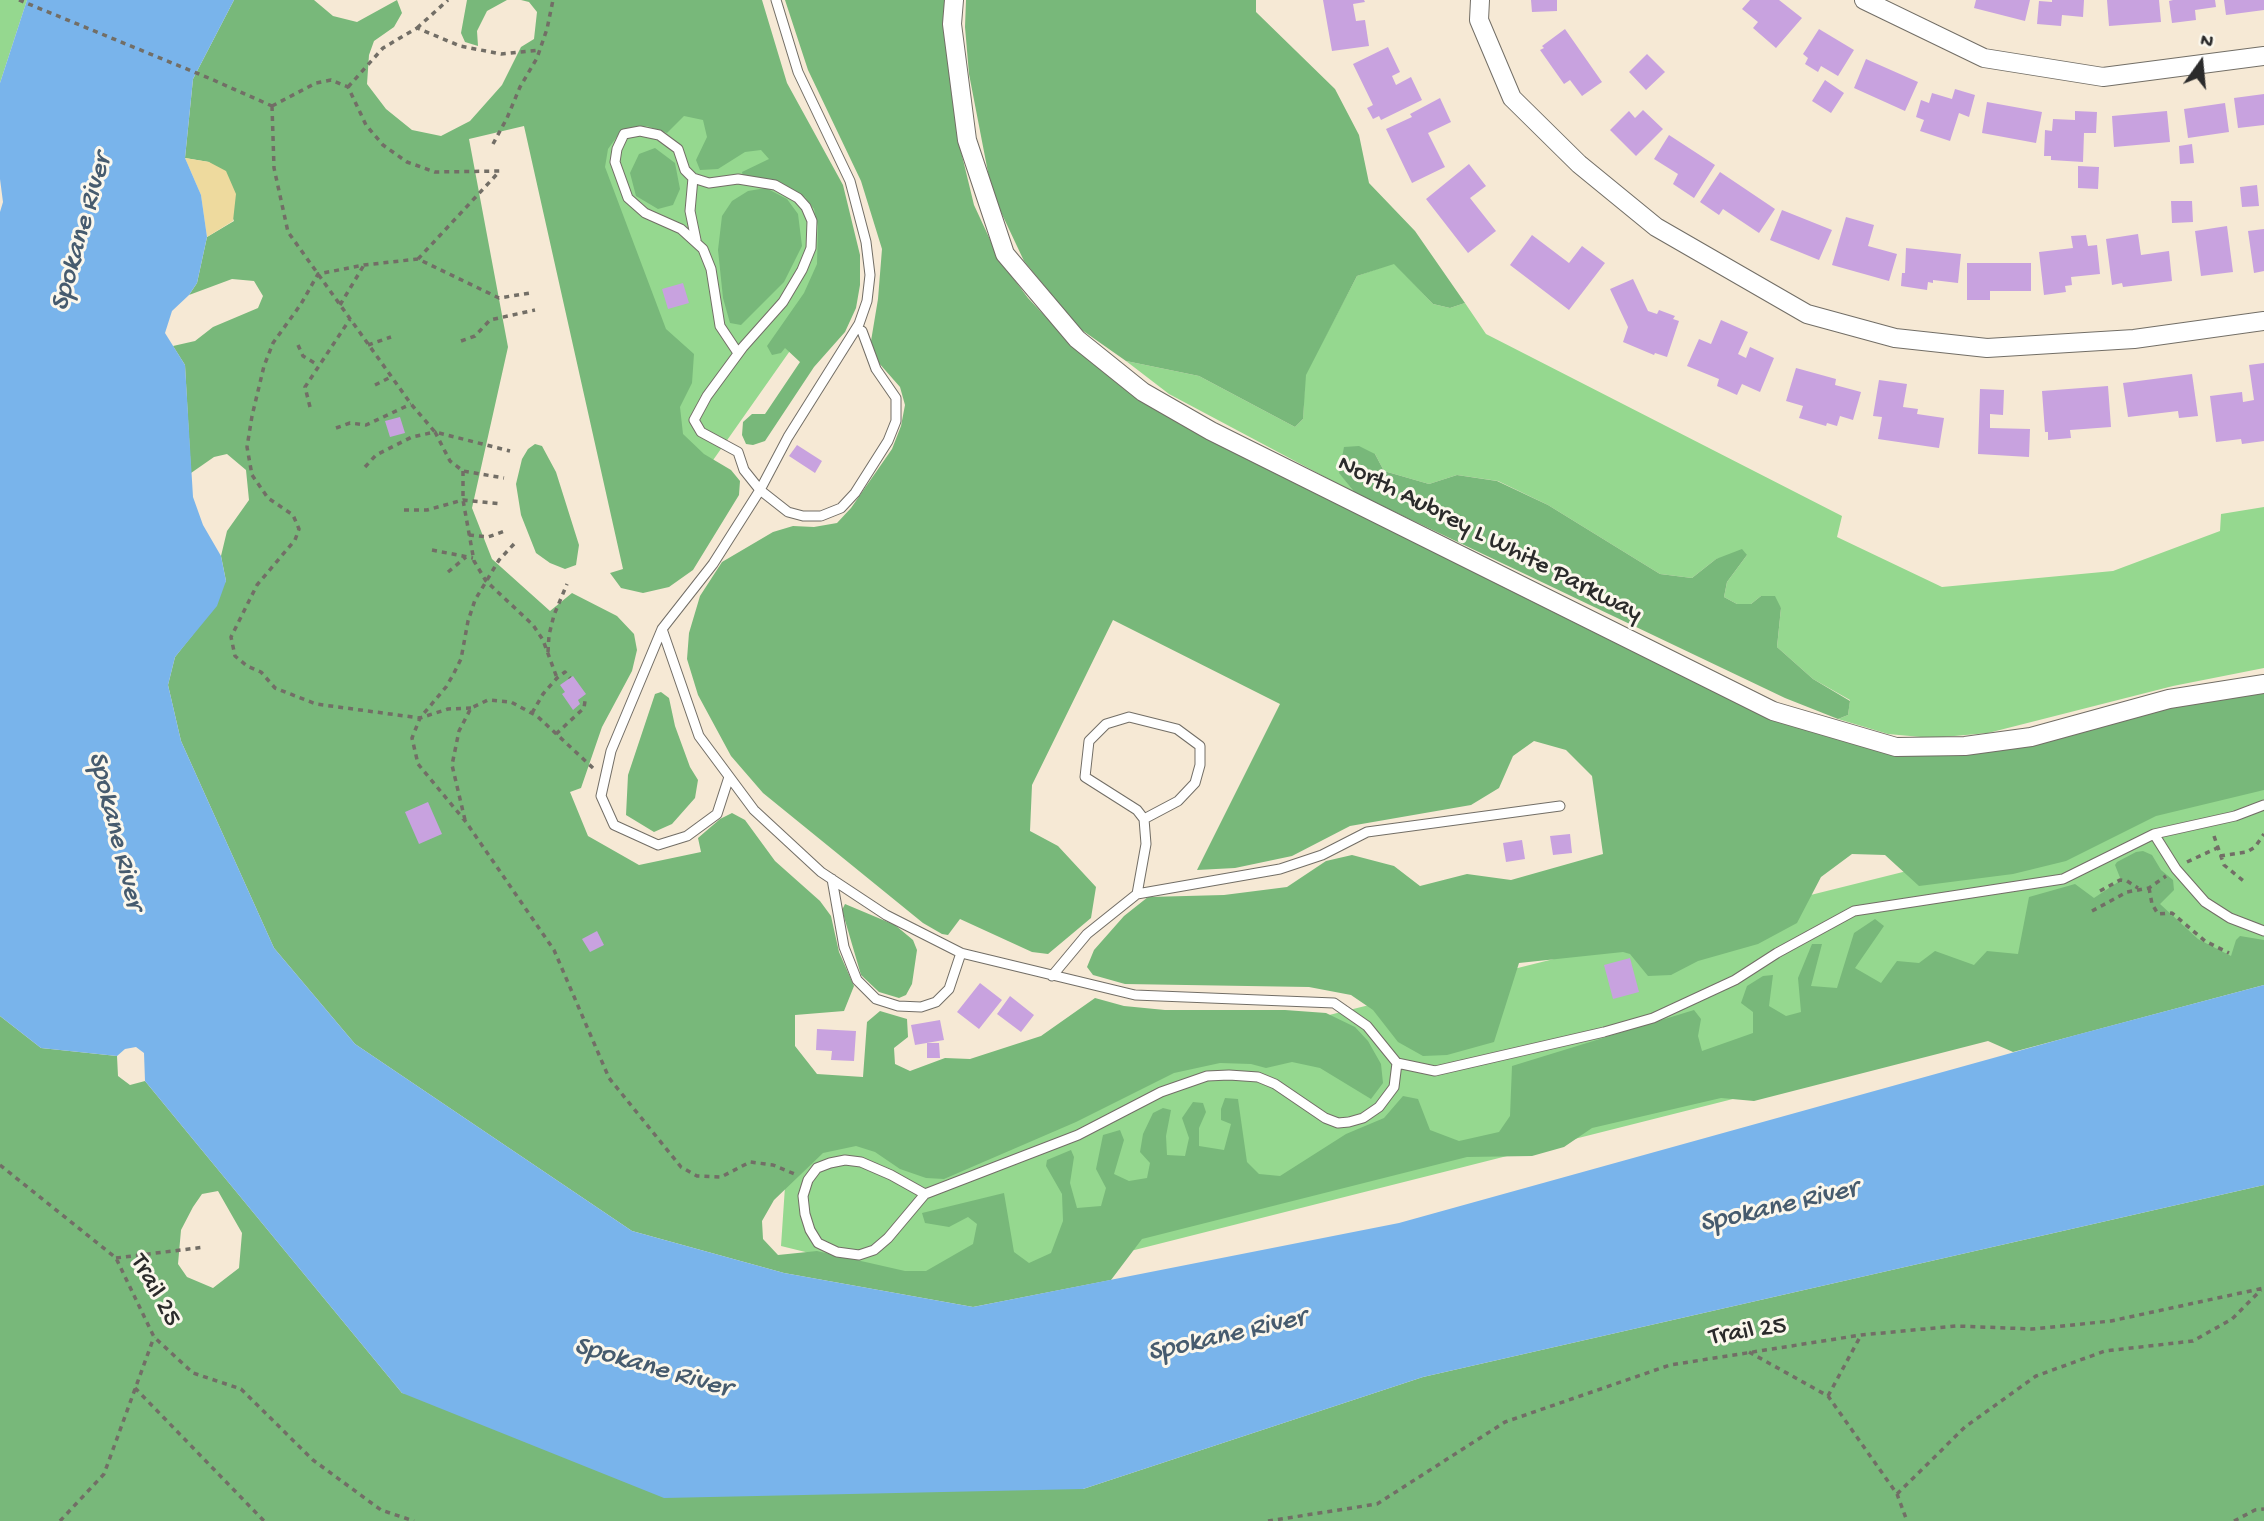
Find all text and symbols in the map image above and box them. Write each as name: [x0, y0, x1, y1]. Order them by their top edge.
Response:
north arrow: [2166, 28, 2236, 98]
text: N: [2198, 30, 2216, 55]
water label: Spokane River: [45, 151, 121, 315]
street label: North Aubrey L White Parkway: [1331, 449, 1647, 631]
water label: Spokane River: [78, 749, 150, 913]
water label: Spokane River: [1697, 1174, 1861, 1242]
street label: Trail 25: [122, 1250, 186, 1332]
water label: Spokane River: [1145, 1303, 1309, 1371]
street label: Trail 25: [1707, 1312, 1789, 1354]
water label: Spokane River: [570, 1331, 734, 1407]

